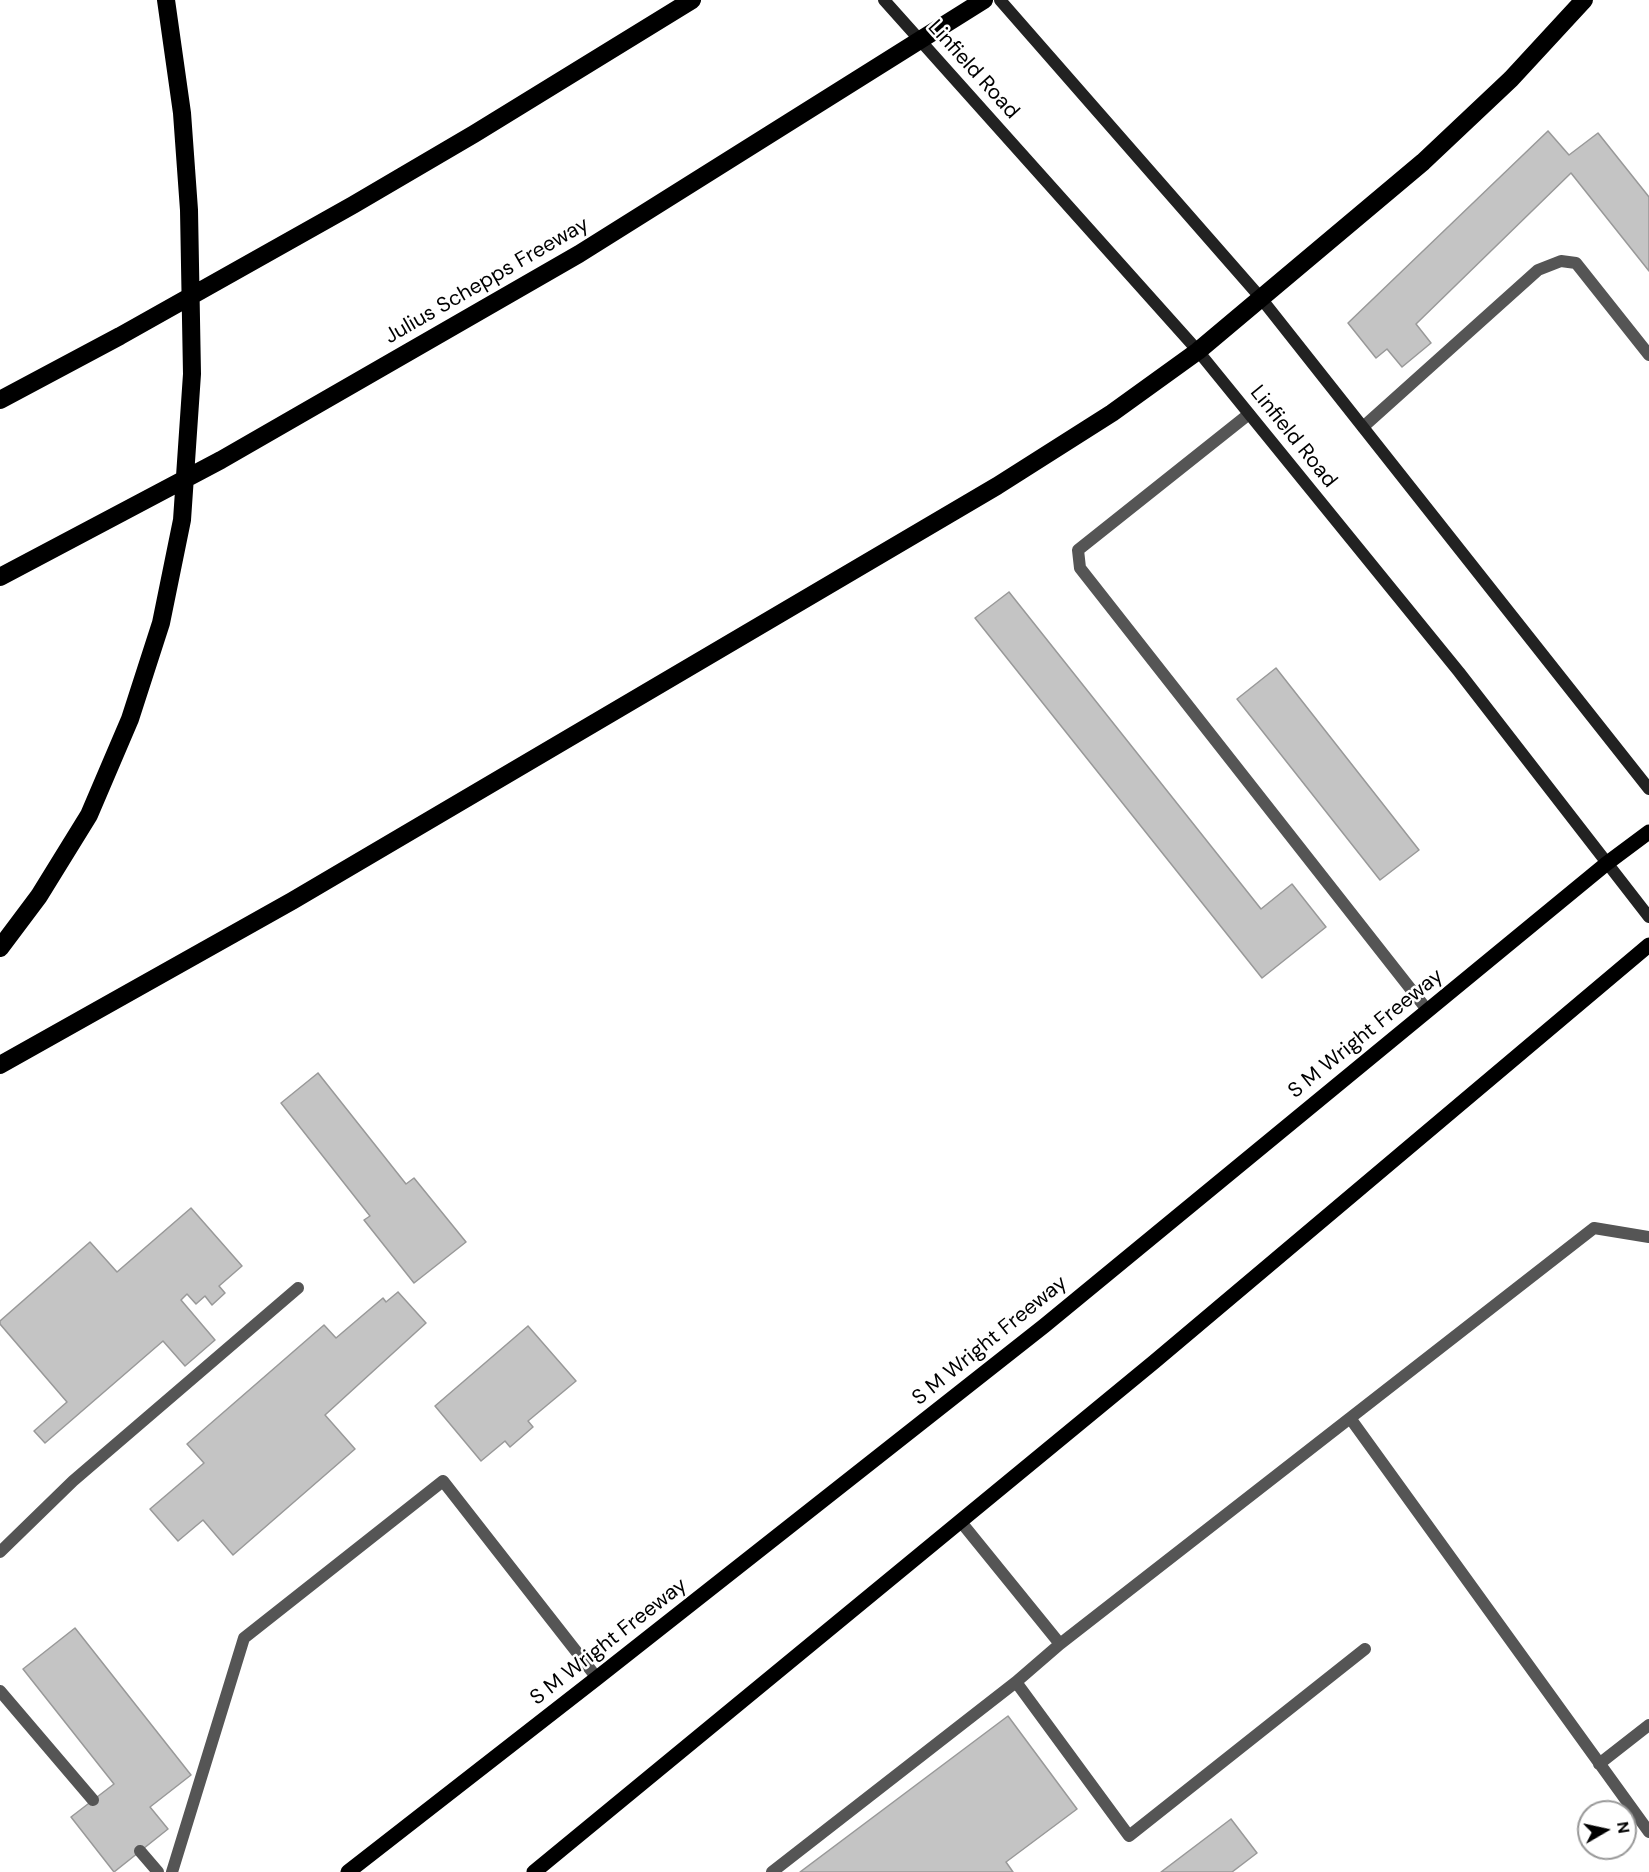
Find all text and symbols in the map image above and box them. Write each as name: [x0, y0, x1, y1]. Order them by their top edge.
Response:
street label: Linfield Road: [922, 15, 1024, 125]
street label: Julius Schepps Freeway: [380, 212, 594, 350]
street label: Linfield Road: [1244, 381, 1342, 493]
street label: S M Wright Freeway: [1284, 964, 1448, 1104]
street label: S M Wright Freeway: [908, 1271, 1072, 1411]
street label: S M Wright Freeway: [526, 1573, 692, 1711]
north arrow: [1577, 1800, 1637, 1860]
text: N: [1612, 1820, 1635, 1835]

